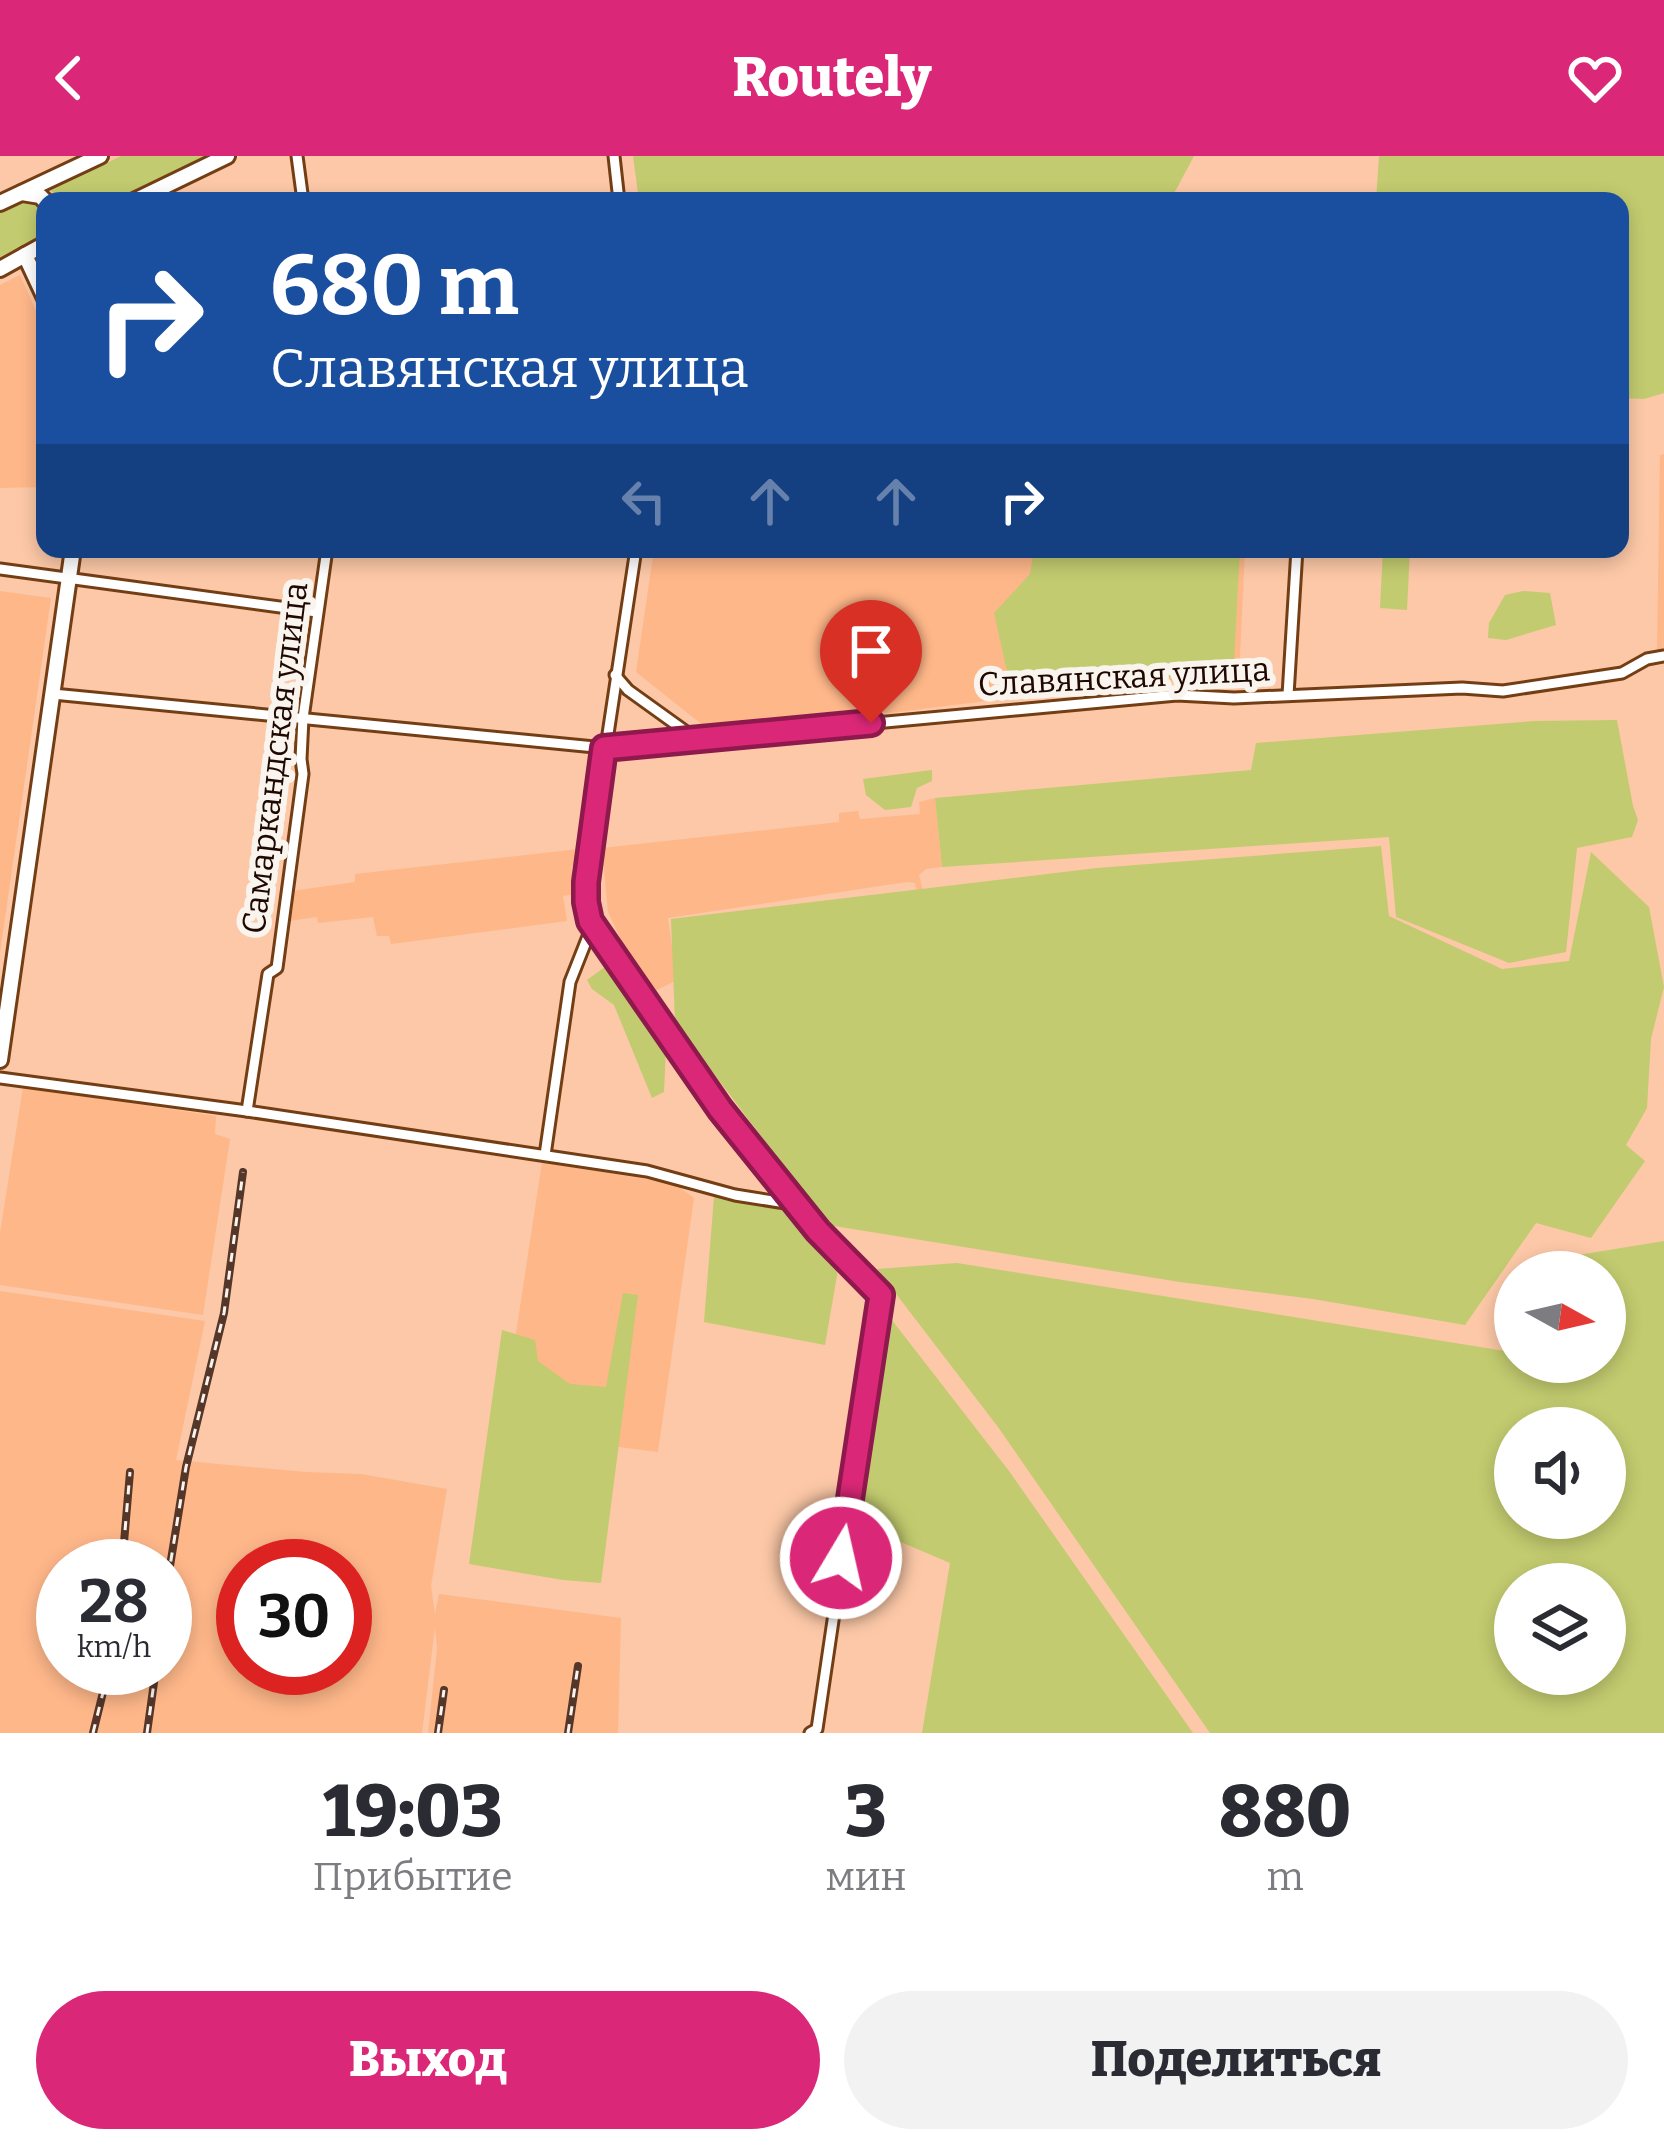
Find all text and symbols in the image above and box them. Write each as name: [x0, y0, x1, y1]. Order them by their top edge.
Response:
icon: back: [36, 45, 102, 111]
icon: heart: [1562, 45, 1628, 111]
text: Routely: [732, 46, 932, 110]
text: 680 m: [270, 235, 519, 336]
icon: right: [72, 240, 228, 396]
text: Славянская улица: [270, 337, 749, 401]
icon: left: [611, 468, 677, 534]
icon: ahead: [737, 468, 803, 534]
icon: ahead: [863, 468, 929, 534]
icon: right: [989, 468, 1055, 534]
street label: Самаркандская улица: [234, 580, 316, 936]
pin: [820, 600, 922, 723]
icon: arrive: [838, 618, 904, 684]
street label: Славянская улица: [977, 649, 1271, 705]
north arrow: [1494, 1251, 1626, 1383]
map controls: [1494, 1251, 1626, 1695]
button: sound: [1494, 1407, 1626, 1539]
position arrow: [778, 1495, 904, 1621]
speed limit sign: 30: [216, 1539, 372, 1695]
button: layers: [1494, 1563, 1626, 1695]
text: 28: [79, 1566, 149, 1638]
text: km/h: [77, 1629, 151, 1665]
text: 19:03: [323, 1769, 502, 1855]
text: 3: [845, 1769, 887, 1855]
text: 880: [1219, 1769, 1351, 1855]
text: Прибытие: [313, 1854, 513, 1900]
text: мин: [825, 1854, 906, 1900]
text: m: [1267, 1854, 1304, 1900]
button: Выход: [36, 1991, 820, 2129]
button: Поделиться: [844, 1991, 1628, 2129]

